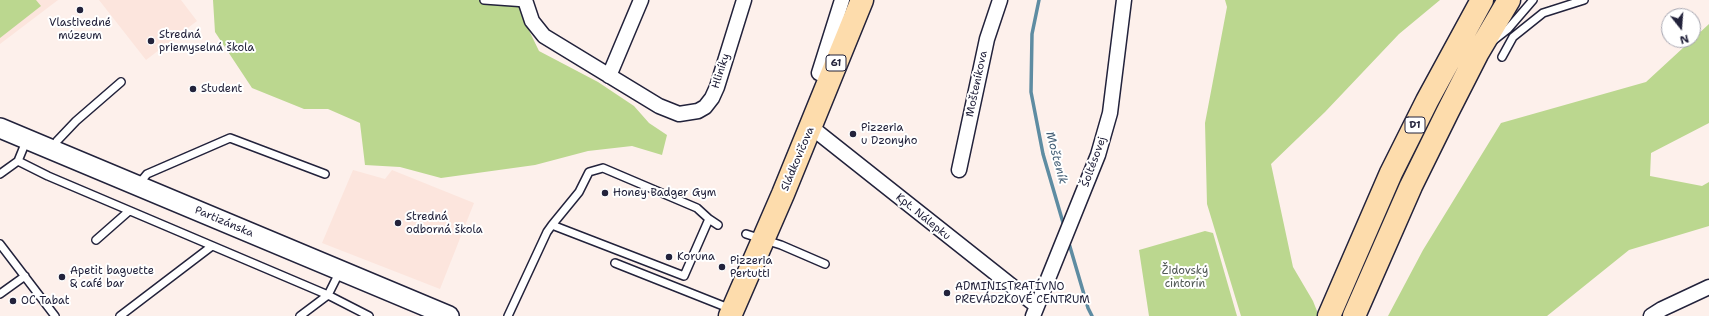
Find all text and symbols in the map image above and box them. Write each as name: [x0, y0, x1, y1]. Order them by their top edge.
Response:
marker: Vlastivedné múzeum: [75, 5, 85, 15]
north arrow: [1661, 8, 1701, 48]
place label: Vlastivedné múzeum: [49, 16, 111, 42]
place label: Stredná priemyselná škola: [159, 28, 254, 54]
text: N: [1678, 31, 1691, 47]
marker: Stredná priemyselná škola: [146, 36, 156, 46]
street label: Mošteníkova: [964, 50, 990, 118]
street label: Hliníky: [709, 52, 733, 90]
road number: 61: [826, 55, 846, 71]
place label: Student: [201, 82, 242, 96]
marker: Student: [188, 84, 198, 94]
road number: D1: [1405, 117, 1425, 133]
place label: Pizzeria u Dzonyho: [861, 121, 917, 147]
street label: Sládkovičova: [779, 125, 817, 193]
marker: Pizzeria u Dzonyho: [848, 129, 858, 139]
water label: Mošteník: [1042, 130, 1070, 186]
street label: Šoltésovej: [1079, 135, 1109, 189]
place label: Honey Badger Gym: [613, 186, 716, 200]
marker: Honey Badger Gym: [600, 188, 610, 198]
street label: Kpt. Nálepku: [893, 191, 953, 243]
street label: Partizánska: [193, 204, 255, 240]
place label: Stredná odborná škola: [406, 210, 483, 236]
marker: Stredná odborná škola: [393, 218, 403, 228]
place label: Koruna: [677, 250, 715, 264]
marker: Koruna: [664, 252, 674, 262]
place label: Pizzeria Pertutti: [730, 254, 772, 280]
marker: Pizzeria Pertutti: [717, 262, 727, 272]
place label: Apetit baguette & café bar: [70, 264, 154, 290]
park label: Židovský cintorín: [1162, 264, 1208, 290]
marker: Apetit baguette & café bar: [57, 272, 67, 282]
place label: ADMINISTRATÍVNO PREVÁDZKOVÉ CENTRUM: [955, 280, 1090, 306]
marker: ADMINISTRATÍVNO PREVÁDZKOVÉ CENTRUM: [942, 288, 952, 298]
place label: OC Tabat: [21, 294, 70, 308]
marker: OC Tabat: [8, 296, 18, 306]

